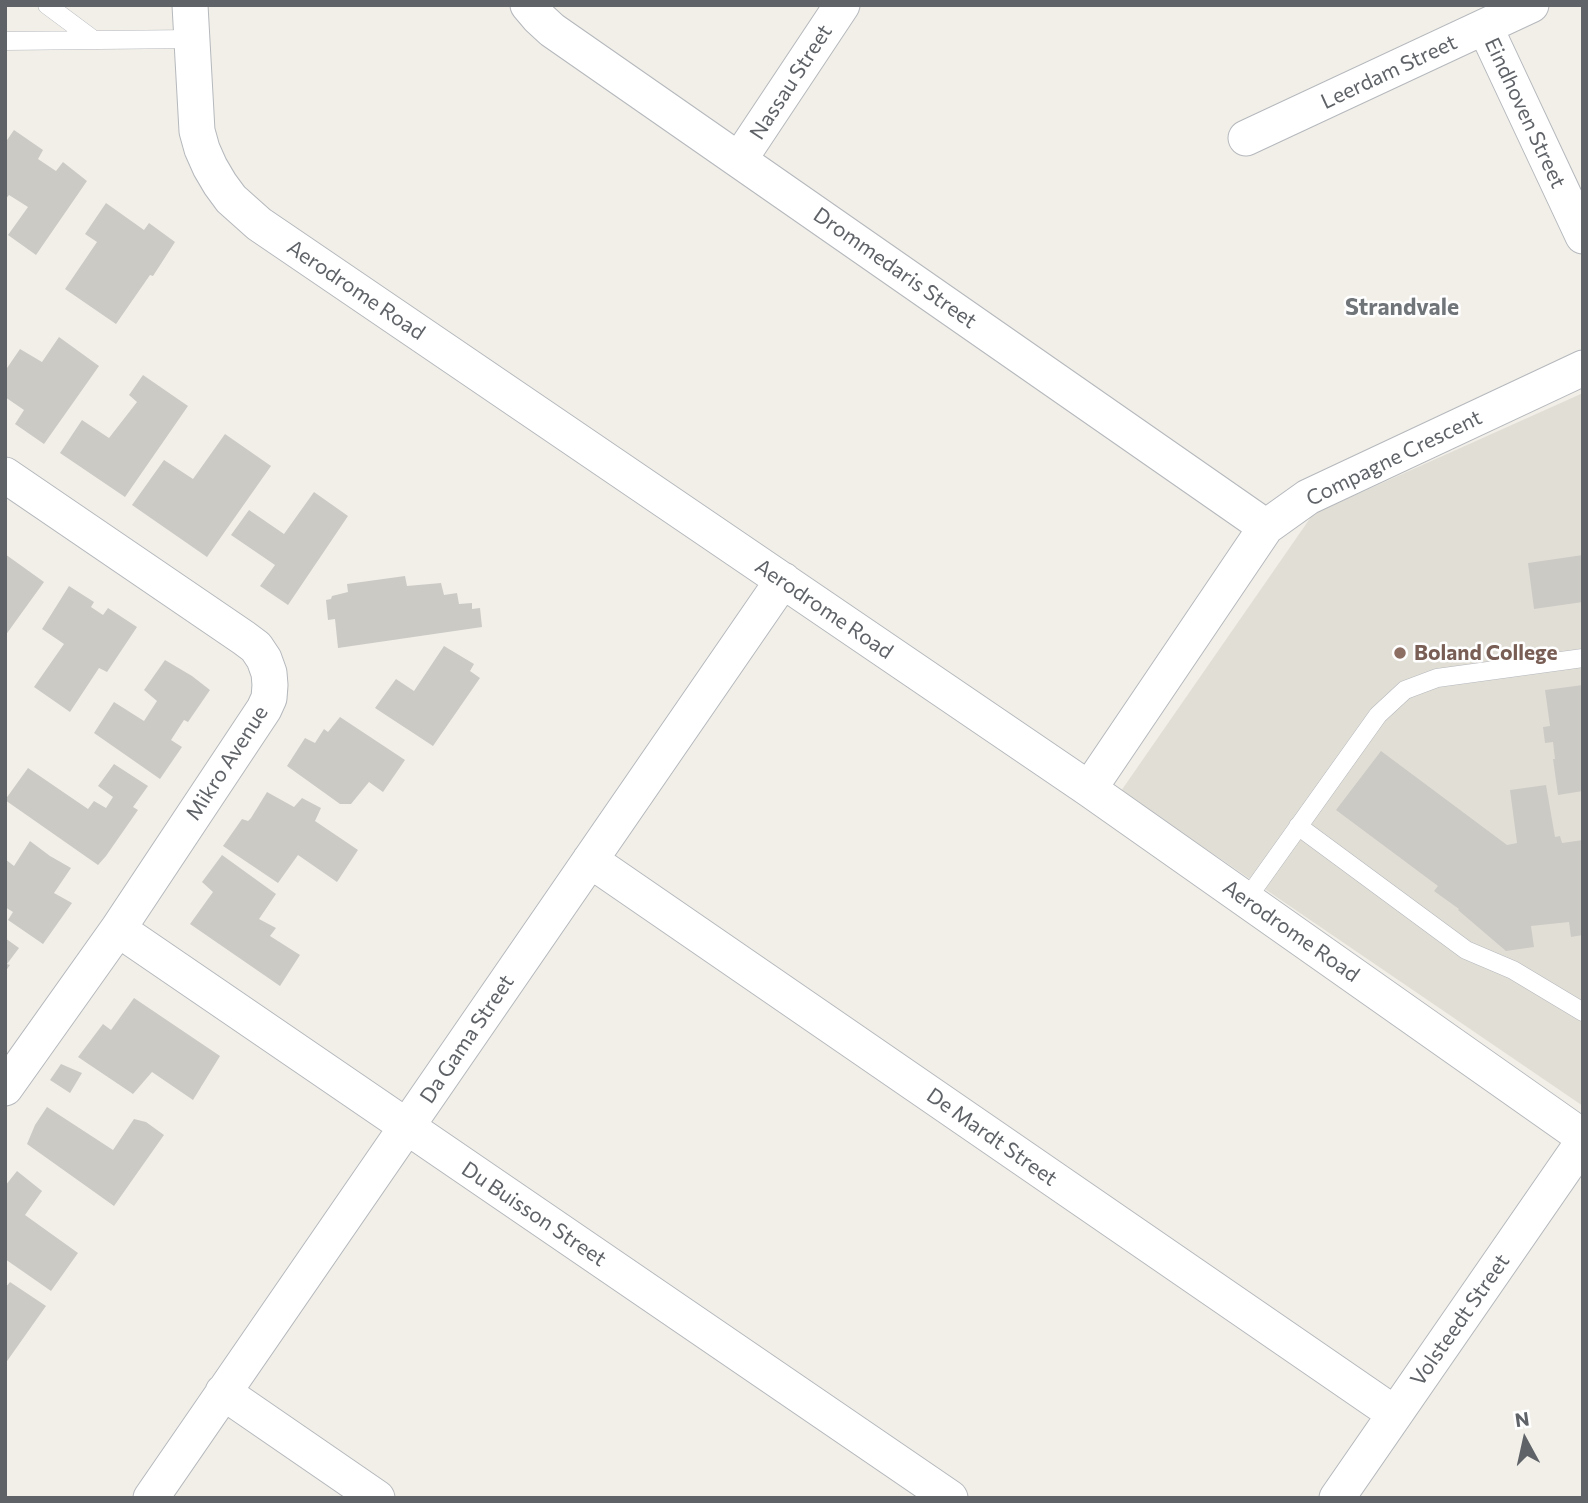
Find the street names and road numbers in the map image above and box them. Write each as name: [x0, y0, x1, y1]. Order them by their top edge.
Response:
street label: Nassau Street: [744, 20, 838, 144]
street label: Leerdam Street: [1317, 30, 1461, 114]
street label: Eindhoven Street: [1479, 34, 1571, 192]
street label: Drommedaris Street: [808, 202, 982, 334]
street label: Aerodrome Road: [282, 235, 430, 345]
street label: Compagne Crescent: [1302, 405, 1486, 511]
street label: Aerodrome Road: [750, 554, 898, 664]
street label: Mikro Avenue: [181, 701, 273, 825]
street label: Aerodrome Road: [1218, 875, 1364, 987]
street label: Da Gama Street: [415, 970, 519, 1108]
street label: De Mardt Street: [922, 1083, 1062, 1191]
street label: Du Buisson Street: [457, 1156, 611, 1272]
street label: Volsteedt Street: [1405, 1249, 1515, 1391]

